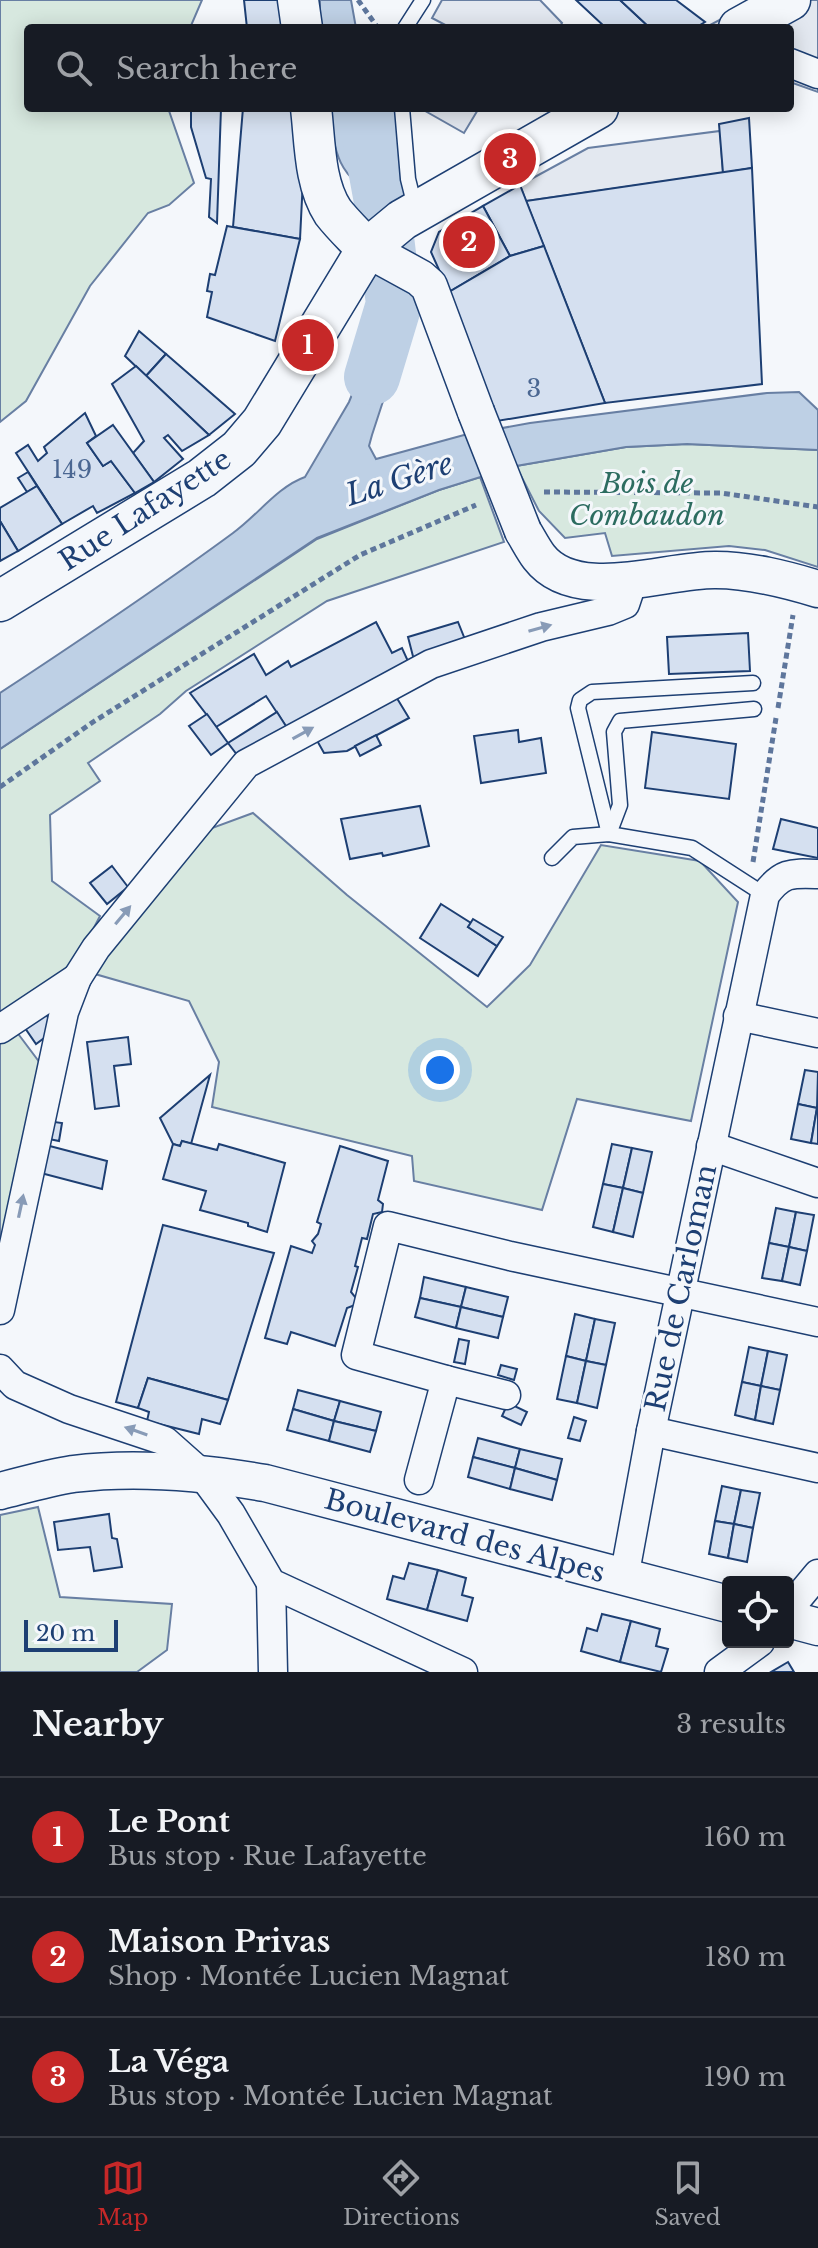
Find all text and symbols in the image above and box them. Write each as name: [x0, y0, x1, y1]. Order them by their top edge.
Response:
search box: [24, 24, 794, 112]
icon: search: [52, 46, 96, 90]
text: Search here: [116, 50, 297, 87]
pin: 3: [484, 129, 536, 189]
pin: 2: [443, 212, 495, 272]
pin: 1: [282, 315, 334, 375]
house number: 3: [527, 374, 541, 403]
street label: Rue Lafayette: [53, 441, 237, 579]
water label: La Gère: [340, 444, 458, 514]
house number: 149: [52, 455, 92, 484]
park label: Bois de Combaudon: [569, 466, 725, 533]
one-way arrow: [528, 621, 552, 634]
one-way arrow: [292, 726, 314, 740]
one-way arrow: [114, 905, 131, 925]
your location: [420, 1050, 460, 1090]
street label: Rue de Carloman: [638, 1161, 724, 1415]
one-way arrow: [15, 1193, 28, 1218]
one-way arrow: [124, 1425, 148, 1437]
street label: Boulevard des Alpes: [321, 1482, 609, 1590]
map controls: [722, 1576, 794, 1648]
button: locate: [722, 1576, 794, 1648]
scale bar: [24, 1616, 118, 1652]
text: 20 m: [36, 1620, 95, 1647]
text: Nearby: [32, 1703, 164, 1745]
text: 3 results: [676, 1708, 786, 1740]
text: Le Pont: [108, 1803, 230, 1840]
text: 1: [52, 1821, 64, 1853]
text: 160 m: [704, 1821, 786, 1853]
text: Bus stop · Rue Lafayette: [108, 1840, 427, 1872]
text: Maison Privas: [108, 1923, 330, 1960]
text: 2: [50, 1941, 66, 1973]
text: 180 m: [705, 1941, 786, 1973]
text: Shop · Montée Lucien Magnat: [108, 1960, 509, 1992]
text: La Véga: [108, 2043, 229, 2080]
text: 3: [50, 2061, 66, 2093]
text: 190 m: [704, 2061, 786, 2093]
text: Bus stop · Montée Lucien Magnat: [108, 2080, 553, 2112]
tab: Map: [97, 2156, 148, 2231]
tab: Directions: [343, 2156, 460, 2231]
tab: Saved: [654, 2156, 721, 2231]

